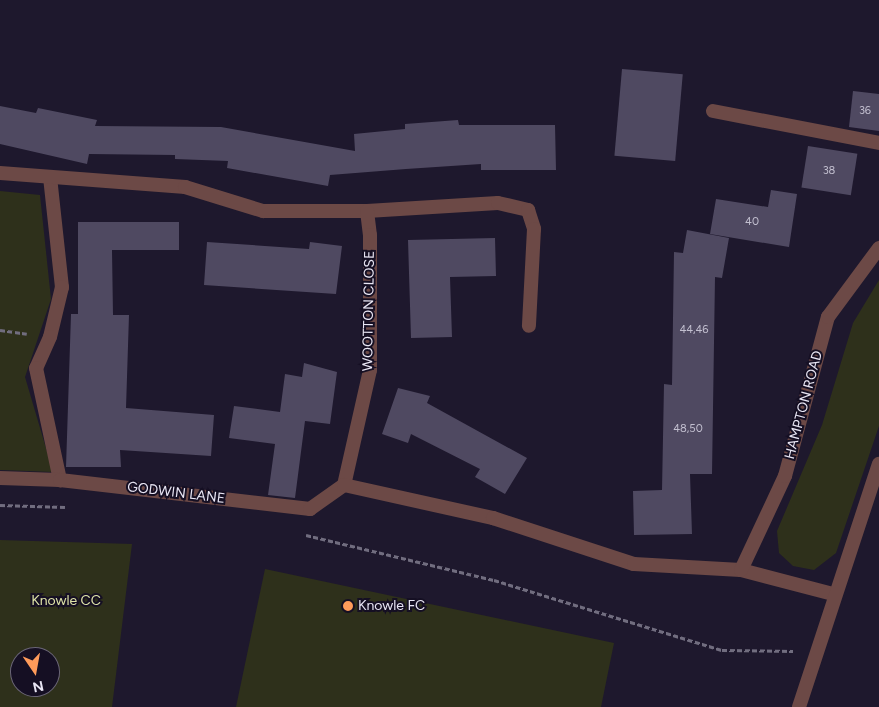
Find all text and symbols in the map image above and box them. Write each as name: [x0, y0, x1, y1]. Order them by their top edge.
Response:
house number: 36: [859, 104, 871, 118]
house number: 38: [823, 164, 835, 178]
house number: 40: [745, 215, 759, 229]
street label: WOOTTON CLOSE: [360, 251, 378, 371]
house number: 44,46: [679, 323, 709, 337]
street label: HAMPTON ROAD: [781, 349, 827, 461]
house number: 48,50: [673, 422, 703, 436]
street label: GODWIN LANE: [126, 479, 226, 507]
park label: Knowle CC: [31, 593, 101, 609]
place label: Knowle FC: [358, 598, 425, 614]
marker: Knowle FC: [342, 600, 354, 612]
north arrow: [10, 647, 60, 697]
text: N: [31, 677, 45, 696]

